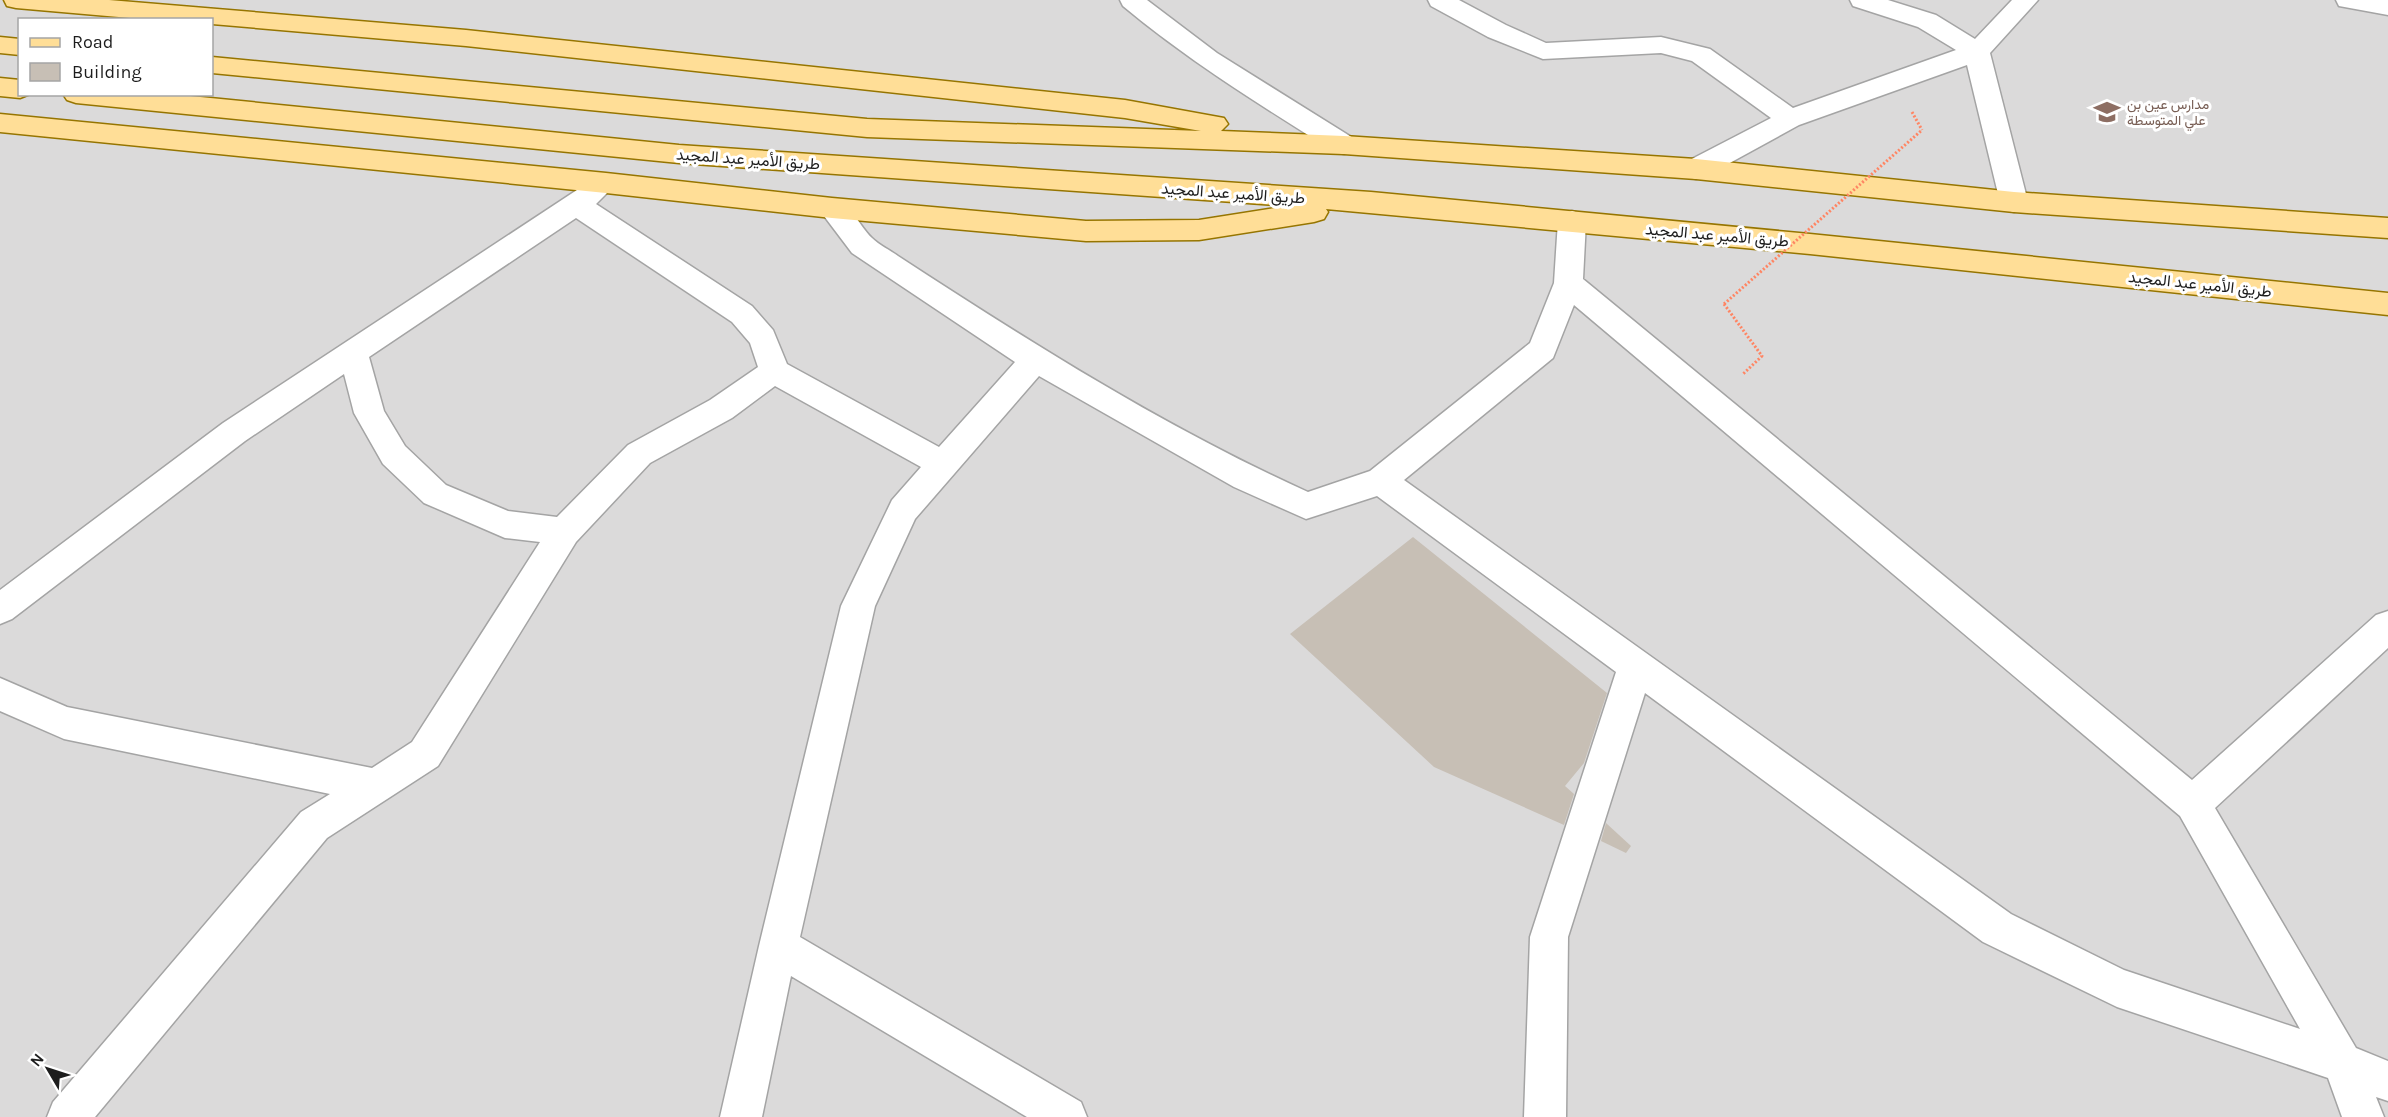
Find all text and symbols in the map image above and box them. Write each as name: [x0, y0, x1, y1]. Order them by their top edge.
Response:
legend: [18, 18, 213, 96]
text: Road: [72, 31, 113, 53]
text: Building: [72, 61, 142, 83]
place label: مدارس عين بن علي المتوسطة: [2127, 96, 2209, 132]
school or university icon: مدارس عين بن علي المتوسطة: [2092, 97, 2122, 127]
street label: طريق الأمير عبد المجيد: [675, 144, 821, 175]
street label: طريق الأمير عبد المجيد: [1160, 178, 1306, 209]
street label: طريق الأمير عبد المجيد: [1644, 219, 1790, 252]
street label: طريق الأمير عبد المجيد: [2127, 267, 2273, 302]
north arrow: [18, 1039, 78, 1099]
text: N: [26, 1049, 48, 1070]

